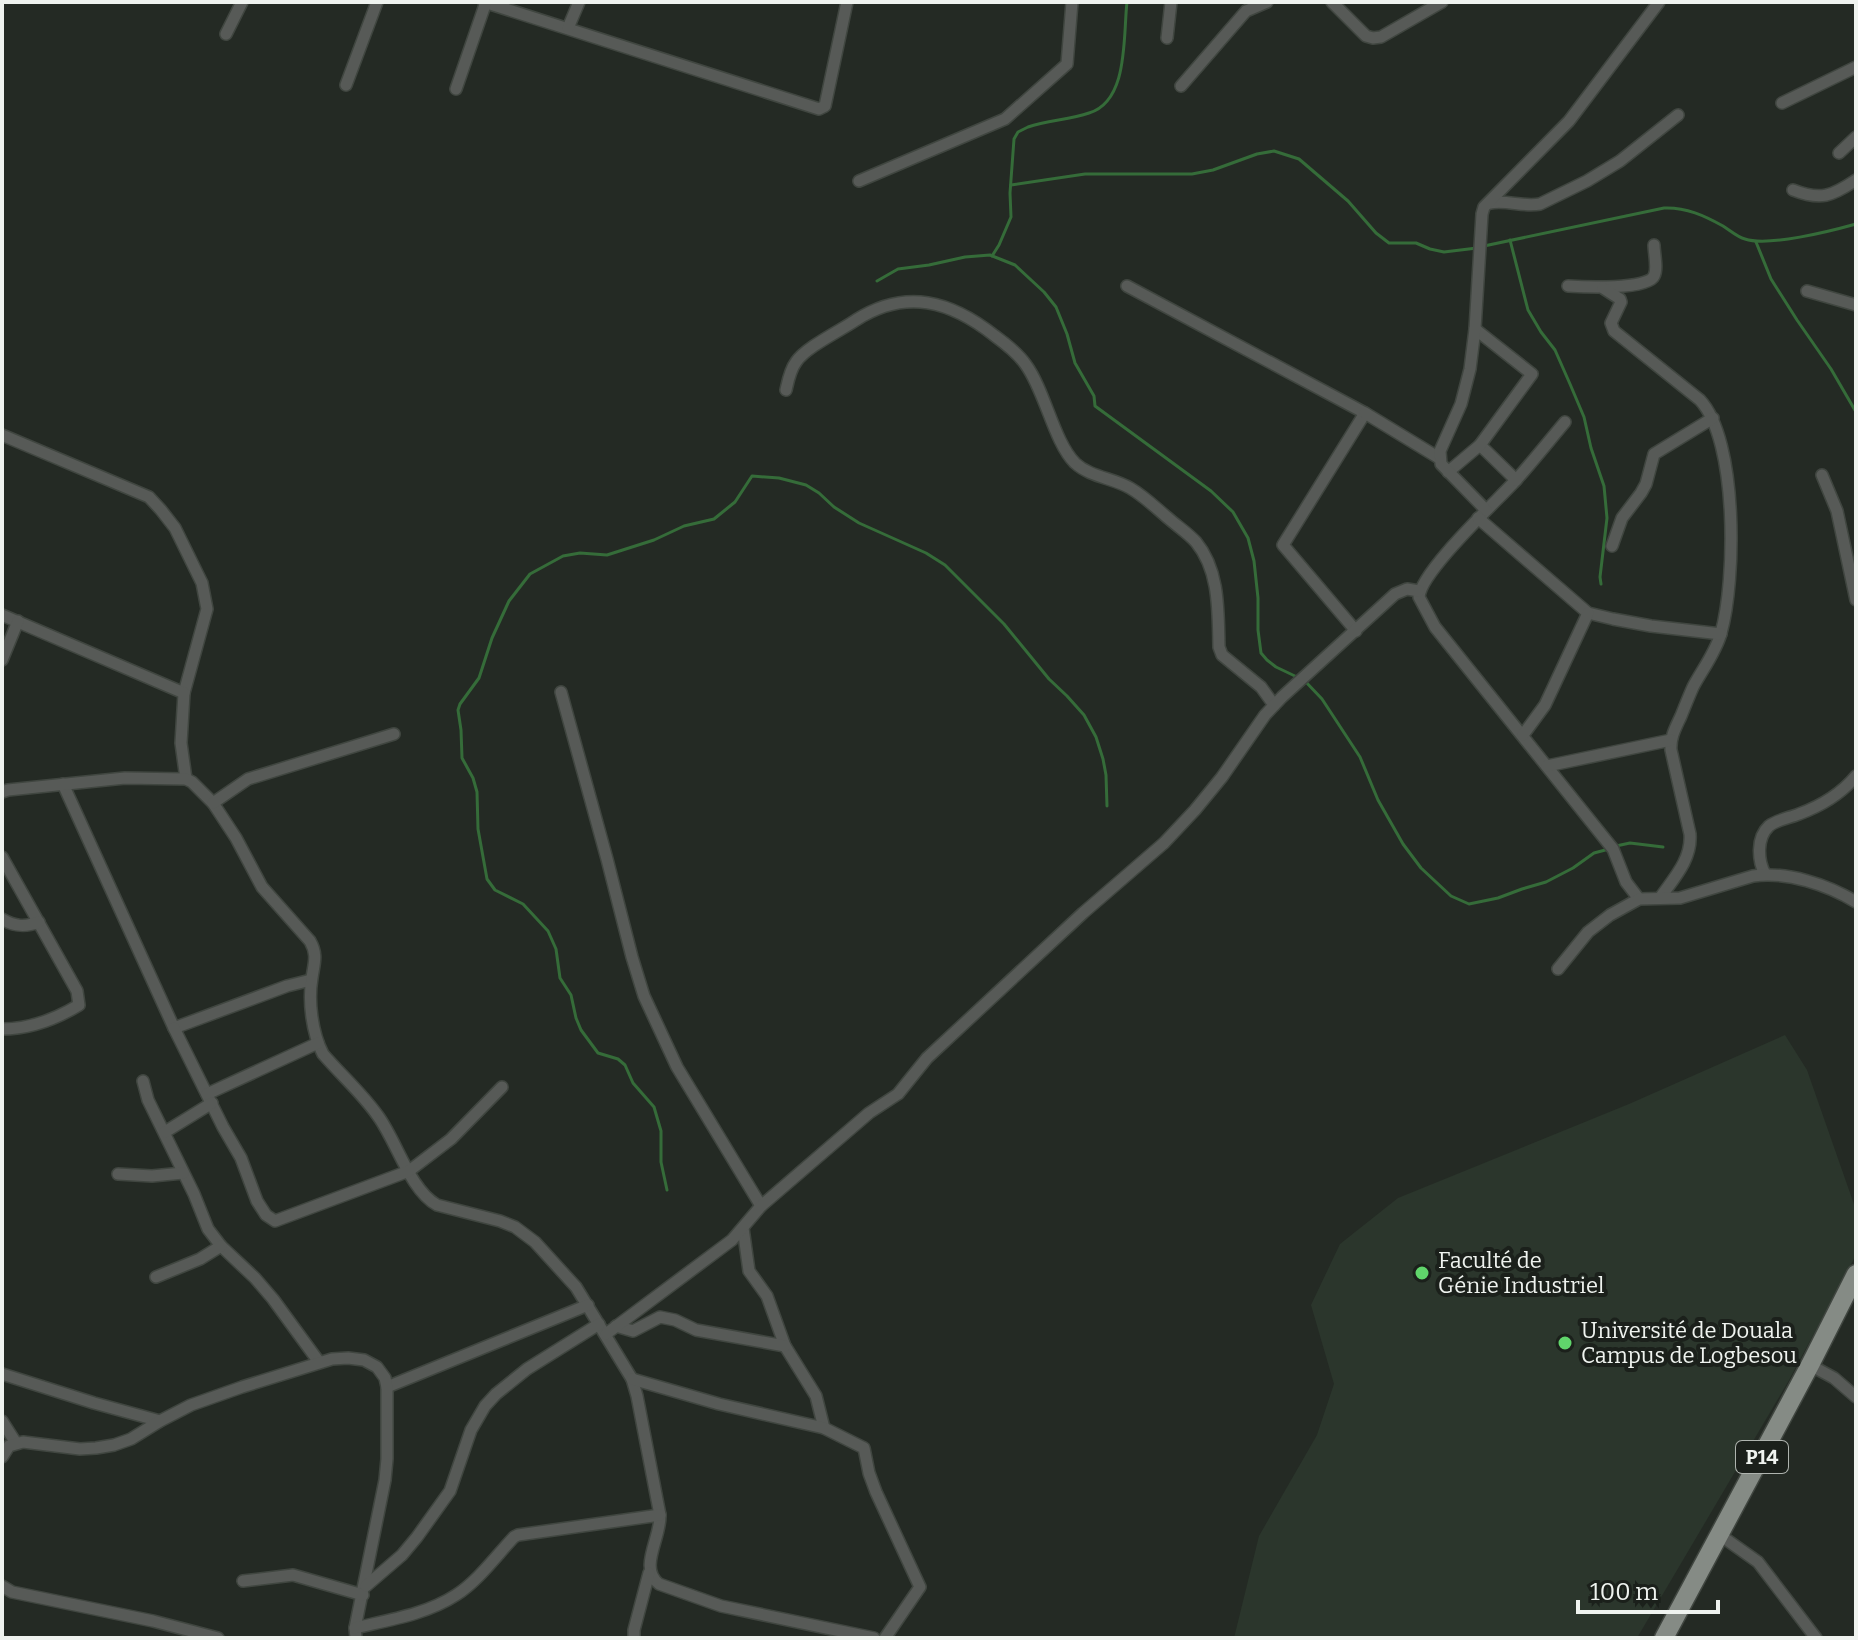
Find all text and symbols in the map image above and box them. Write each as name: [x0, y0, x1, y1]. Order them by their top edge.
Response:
place label: Faculté de Génie Industriel: [1438, 1247, 1604, 1299]
marker: Faculté de Génie Industriel: [1413, 1264, 1431, 1282]
place label: Université de Douala Campus de Logbesou: [1581, 1317, 1797, 1369]
marker: Université de Douala Campus de Logbesou: [1556, 1334, 1574, 1352]
road number: P14: [1736, 1441, 1788, 1473]
scale bar: [1578, 1564, 1718, 1614]
text: 100 m: [1590, 1578, 1658, 1606]

